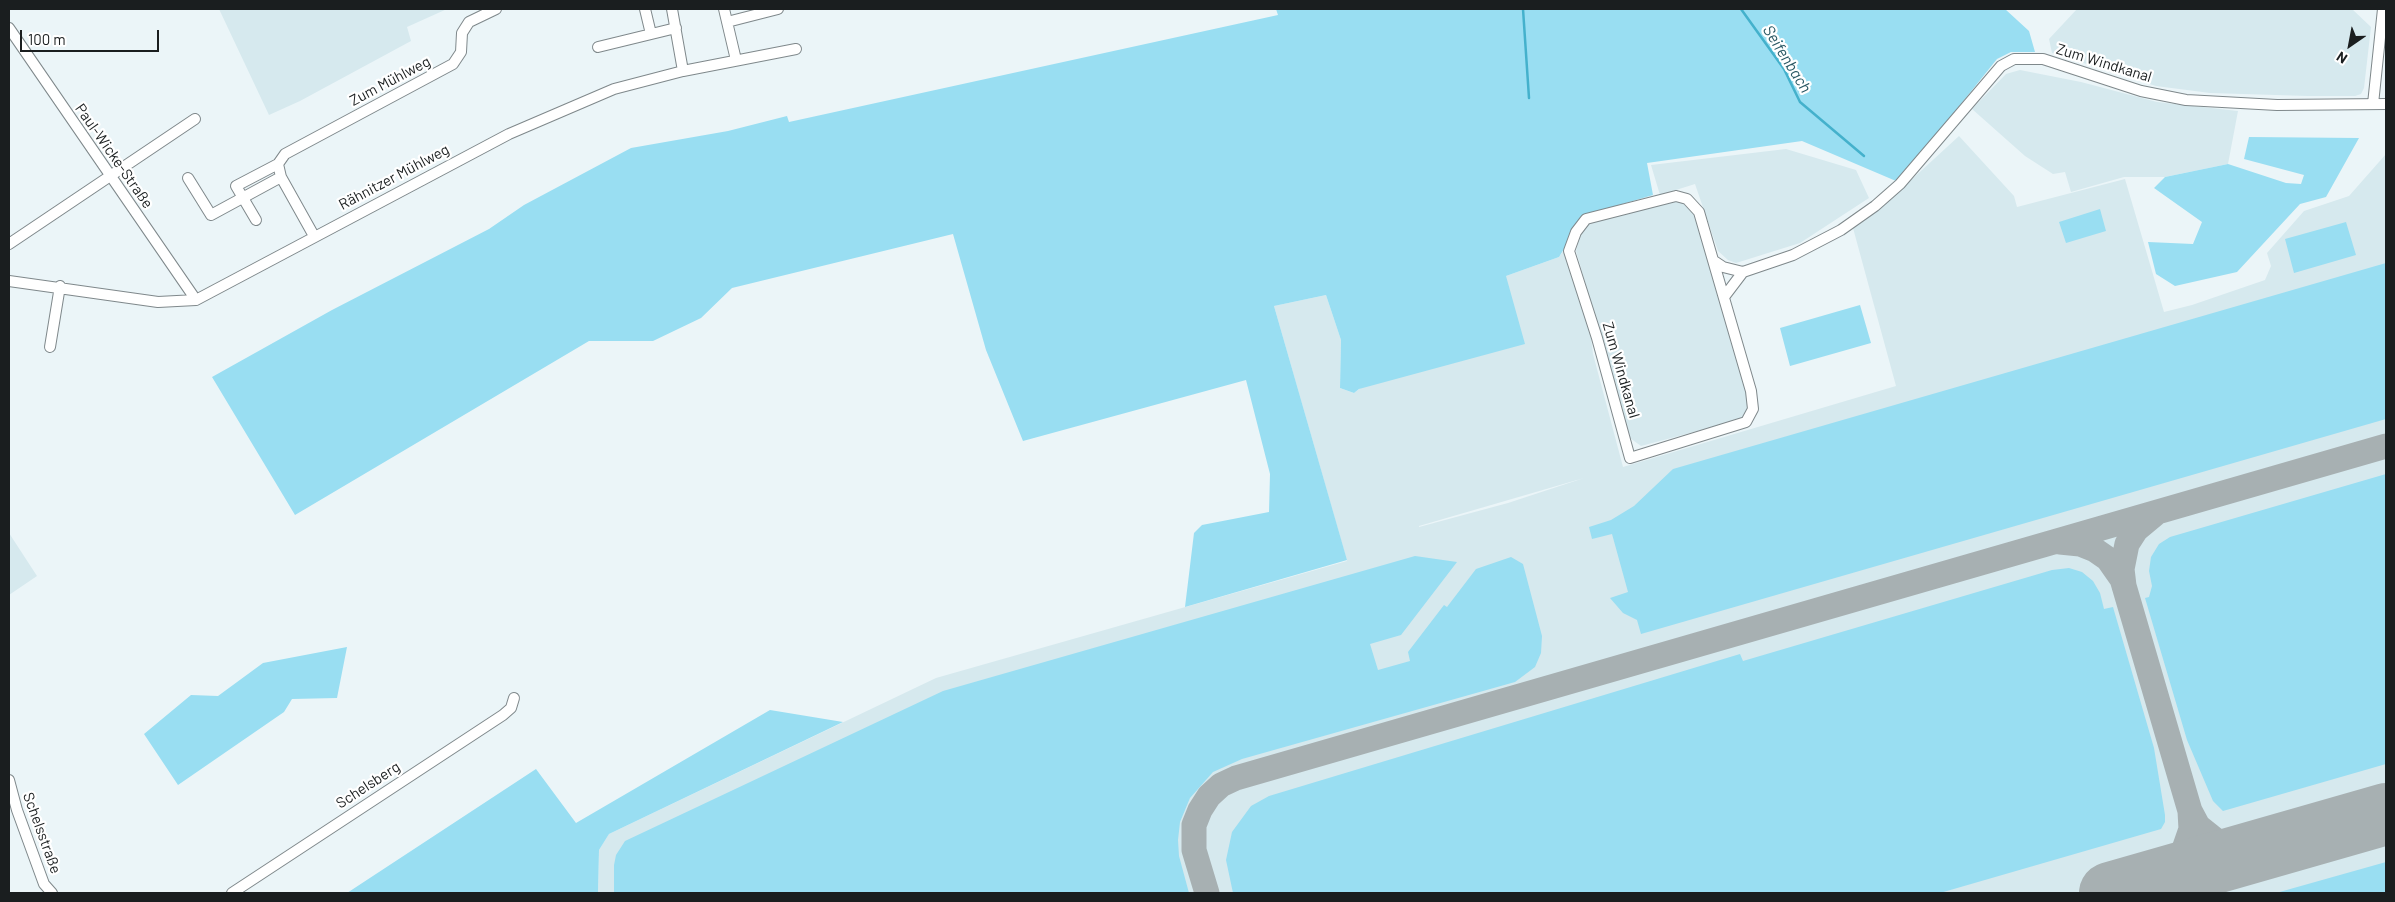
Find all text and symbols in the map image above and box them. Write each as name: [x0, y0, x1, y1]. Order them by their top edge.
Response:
scale bar: [22, 20, 161, 52]
north arrow: [2325, 20, 2375, 70]
water label: Seifenbach: [1759, 22, 1815, 96]
text: 100 m: [28, 30, 66, 48]
street label: Zum Windkanal: [2054, 40, 2154, 86]
text: N: [2333, 48, 2350, 68]
street label: Zum Mühlweg: [347, 52, 433, 110]
street label: Paul-Wicke-Straße: [71, 100, 157, 212]
street label: Rähnitzer Mühlweg: [336, 140, 452, 214]
street label: Zum Windkanal: [1599, 320, 1643, 420]
street label: Schelsberg: [333, 758, 403, 812]
street label: Schelsstraße: [19, 790, 65, 876]

